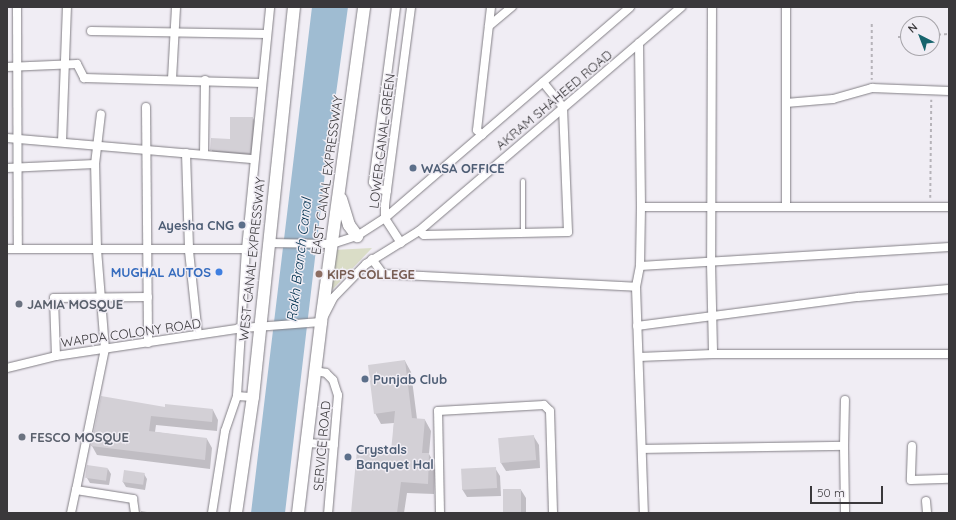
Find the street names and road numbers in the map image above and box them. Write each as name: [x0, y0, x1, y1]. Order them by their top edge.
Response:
street label: AKRAM SHAHEED ROAD: [493, 47, 615, 153]
street label: LOWER CANAL GREEN: [366, 73, 398, 209]
street label: EAST CANAL EXPRESSWAY: [308, 94, 346, 256]
street label: WEST CANAL EXPRESSWAY: [236, 176, 268, 342]
street label: WAPDA COLONY ROAD: [60, 315, 202, 351]
street label: SERVICE ROAD: [310, 400, 334, 492]

